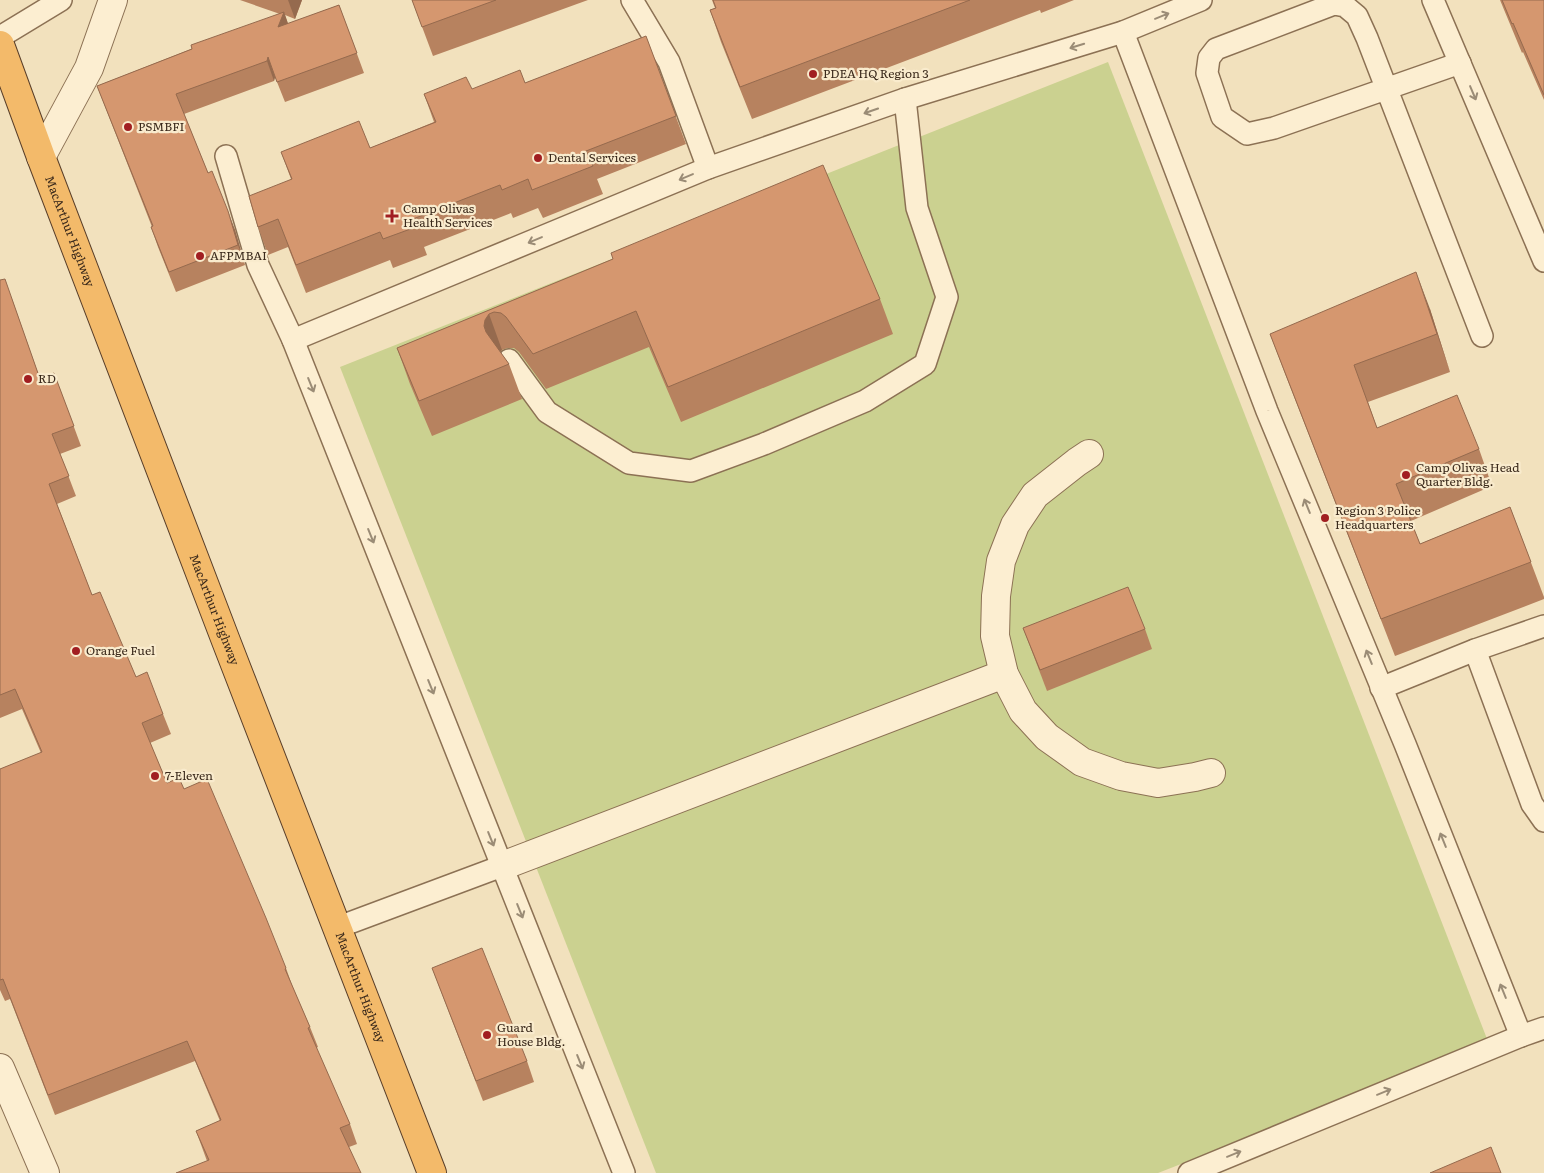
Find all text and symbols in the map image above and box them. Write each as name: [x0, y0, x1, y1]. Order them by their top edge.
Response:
one-way arrow: [1154, 11, 1169, 20]
one-way arrow: [1069, 42, 1085, 51]
place label: PDEA HQ Region 3: [823, 64, 929, 82]
marker: PDEA HQ Region 3: [807, 68, 819, 80]
one-way arrow: [1469, 85, 1478, 100]
one-way arrow: [864, 107, 880, 116]
place label: PSMBFI: [138, 117, 185, 135]
marker: PSMBFI: [122, 121, 134, 133]
place label: Dental Services: [548, 148, 637, 166]
marker: Dental Services: [532, 152, 544, 164]
street label: MacArthur Highway: [41, 173, 100, 289]
one-way arrow: [679, 173, 694, 183]
place label: Camp Olivas Health Services: [403, 199, 493, 231]
marker: Camp Olivas Health Services: [385, 209, 399, 223]
one-way arrow: [528, 236, 543, 245]
place label: AFPMBAI: [210, 246, 267, 264]
marker: AFPMBAI: [194, 250, 206, 262]
place label: RD: [38, 369, 56, 387]
marker: RD: [22, 373, 34, 385]
one-way arrow: [307, 377, 316, 392]
place label: Camp Olivas Head Quarter Bldg.: [1416, 458, 1520, 490]
marker: Camp Olivas Head Quarter Bldg.: [1400, 469, 1412, 481]
one-way arrow: [1301, 499, 1310, 514]
place label: Region 3 Police Headquarters: [1335, 501, 1421, 533]
marker: Region 3 Police Headquarters: [1319, 512, 1331, 524]
one-way arrow: [367, 528, 376, 544]
street label: MacArthur Highway: [186, 551, 245, 668]
place label: Orange Fuel: [86, 641, 155, 659]
marker: Orange Fuel: [70, 645, 82, 657]
one-way arrow: [1363, 650, 1373, 665]
one-way arrow: [427, 679, 436, 695]
place label: 7-Eleven: [165, 766, 213, 784]
marker: 7-Eleven: [149, 770, 161, 782]
one-way arrow: [487, 831, 496, 846]
one-way arrow: [1438, 832, 1447, 848]
one-way arrow: [515, 903, 525, 918]
street label: MacArthur Highway: [331, 929, 391, 1045]
one-way arrow: [1498, 983, 1507, 999]
place label: Guard House Bldg.: [497, 1018, 565, 1050]
marker: Guard House Bldg.: [481, 1029, 493, 1041]
one-way arrow: [575, 1054, 585, 1069]
one-way arrow: [1376, 1087, 1391, 1097]
one-way arrow: [1226, 1149, 1241, 1159]

